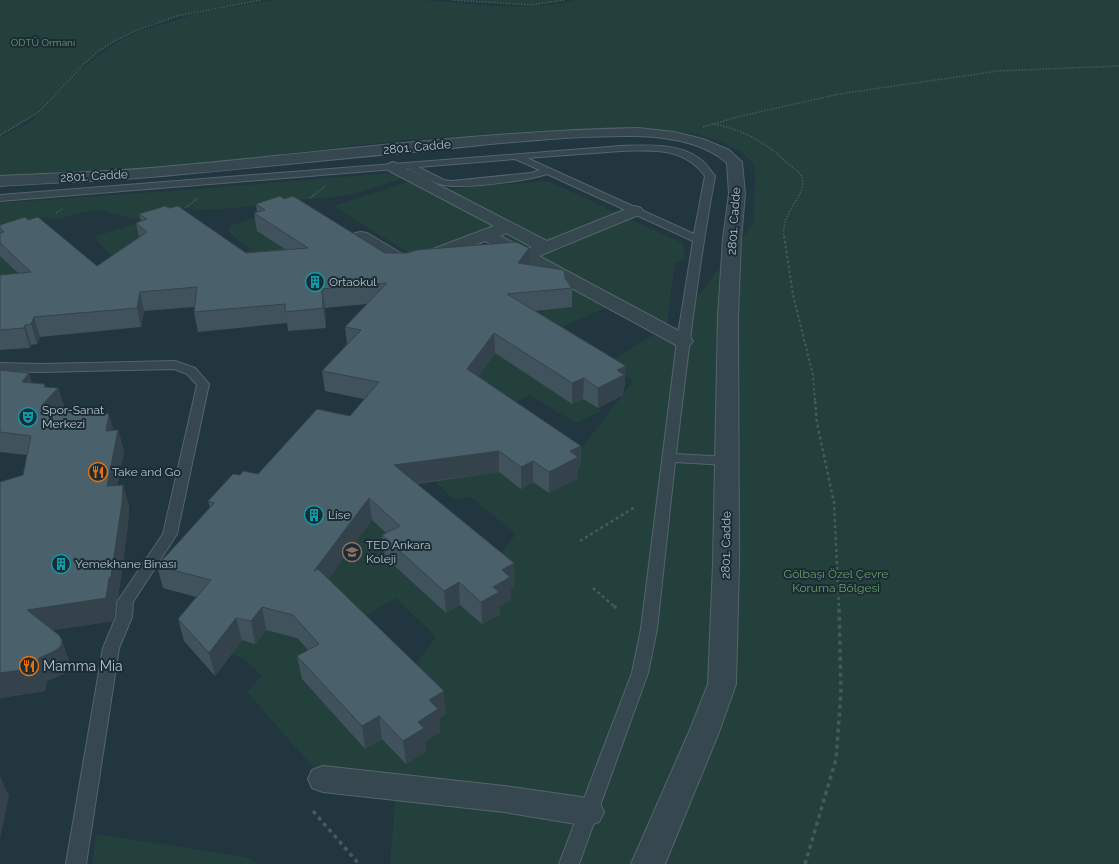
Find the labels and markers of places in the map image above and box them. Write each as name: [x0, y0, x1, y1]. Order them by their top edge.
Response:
building icon: Ortaokul: [304, 271, 326, 293]
place label: Ortaokul: [329, 275, 377, 289]
place label: Spor-Sanat Merkezi: [42, 403, 104, 431]
theatre icon: Spor-Sanat Merkezi: [17, 406, 39, 428]
restaurant icon: Take and Go: [87, 461, 109, 483]
place label: Take and Go: [112, 465, 181, 479]
building icon: Lise: [303, 504, 325, 526]
place label: Lise: [328, 508, 350, 522]
place label: TED Ankara Koleji: [366, 538, 431, 566]
school or university icon: TED Ankara Koleji: [341, 541, 363, 563]
building icon: Yemekhane Binası: [50, 553, 72, 575]
place label: Yemekhane Binası: [75, 557, 176, 571]
restaurant icon: Mamma Mia: [18, 655, 40, 677]
place label: Mamma Mia: [43, 658, 123, 674]

